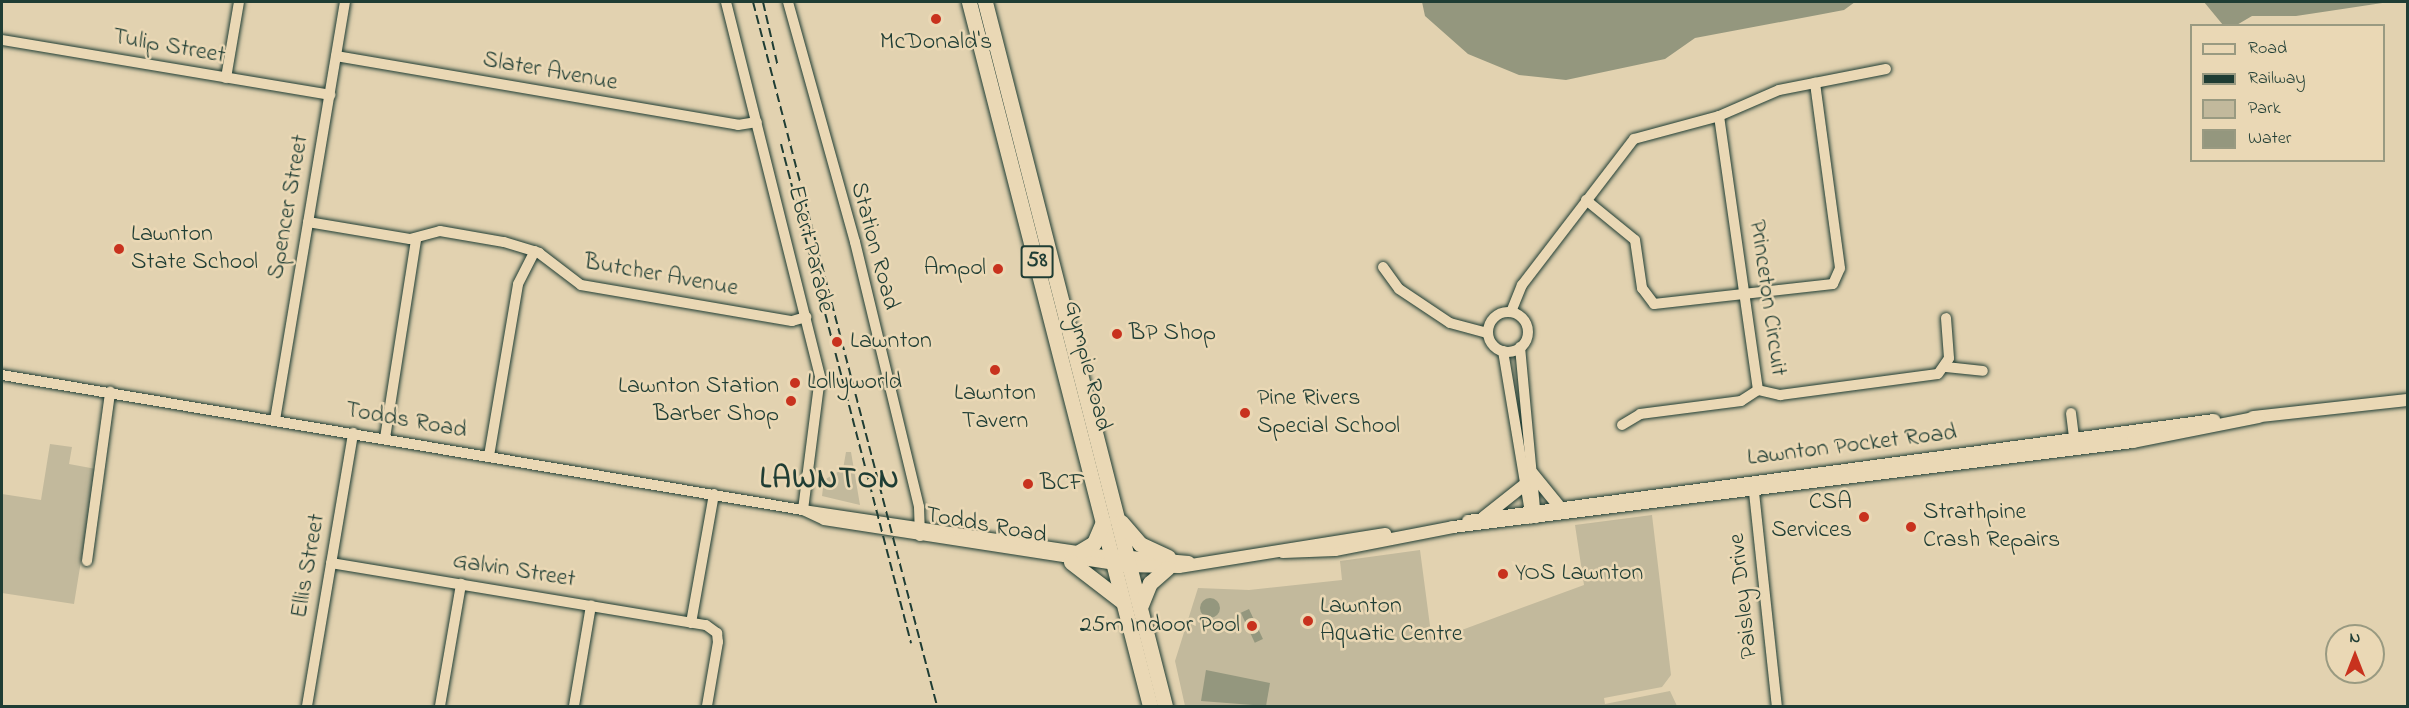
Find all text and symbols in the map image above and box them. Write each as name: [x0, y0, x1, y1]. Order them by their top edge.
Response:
marker: McDonald's: [929, 12, 943, 26]
street label: Tulip Street: [110, 23, 228, 71]
legend: [2190, 24, 2385, 162]
place label: McDonald's: [880, 29, 992, 57]
text: Road: [2248, 36, 2287, 62]
street label: Slater Avenue: [480, 46, 620, 98]
text: Railway: [2248, 66, 2305, 92]
text: Park: [2248, 96, 2281, 122]
text: Water: [2248, 126, 2291, 152]
street label: Spencer Street: [262, 132, 316, 282]
street label: Station Road: [843, 179, 905, 313]
street label: Ebert Parade: [780, 183, 840, 315]
street label: Princeton Circuit: [1742, 218, 1792, 378]
place label: Lawnton State School: [131, 221, 258, 277]
marker: Lawnton State School: [112, 242, 126, 256]
road number: 58: [1020, 243, 1054, 281]
street label: Butcher Avenue: [582, 248, 740, 304]
place label: Ampol: [924, 255, 986, 283]
marker: Ampol: [991, 262, 1005, 276]
street label: Gympie Road: [1057, 298, 1117, 434]
place label: BP Shop: [1129, 320, 1216, 348]
marker: BP Shop: [1110, 327, 1124, 341]
place label: Lawnton: [850, 328, 932, 356]
marker: Lawnton: [828, 333, 846, 351]
marker: Lawnton Tavern: [988, 363, 1002, 377]
place label: Lollyworld: [807, 369, 902, 397]
place label: Lawnton Station Barber Shop: [618, 373, 779, 429]
marker: Lollyworld: [788, 376, 802, 390]
place label: Lawnton Tavern: [954, 380, 1036, 436]
place label: Pine Rivers Special School: [1257, 385, 1400, 441]
marker: Lawnton Station Barber Shop: [784, 394, 798, 408]
street label: Todds Road: [343, 396, 469, 446]
marker: Pine Rivers Special School: [1238, 406, 1252, 420]
street label: Lawnton Pocket Road: [1746, 419, 1958, 473]
district label: LAWNTON: [760, 462, 900, 498]
place label: BCF: [1040, 470, 1085, 498]
marker: BCF: [1021, 477, 1035, 491]
place label: CSA Services: [1771, 489, 1852, 545]
place label: Strathpine Crash Repairs: [1923, 499, 2060, 555]
street label: Todds Road: [923, 501, 1049, 551]
marker: CSA Services: [1857, 510, 1871, 524]
street label: Ellis Street: [286, 511, 332, 621]
marker: Strathpine Crash Repairs: [1904, 520, 1918, 534]
street label: Paisley Drive: [1723, 532, 1765, 660]
street label: Galvin Street: [451, 547, 577, 595]
place label: YOS Lawnton: [1515, 560, 1643, 588]
marker: YOS Lawnton: [1496, 567, 1510, 581]
place label: Lawnton Aquatic Centre: [1320, 593, 1462, 649]
place label: 25m Indoor Pool: [1080, 612, 1240, 640]
marker: Lawnton Aquatic Centre: [1301, 614, 1315, 628]
marker: 25m Indoor Pool: [1245, 619, 1259, 633]
north arrow: [2325, 624, 2385, 684]
text: N: [2350, 626, 2360, 650]

